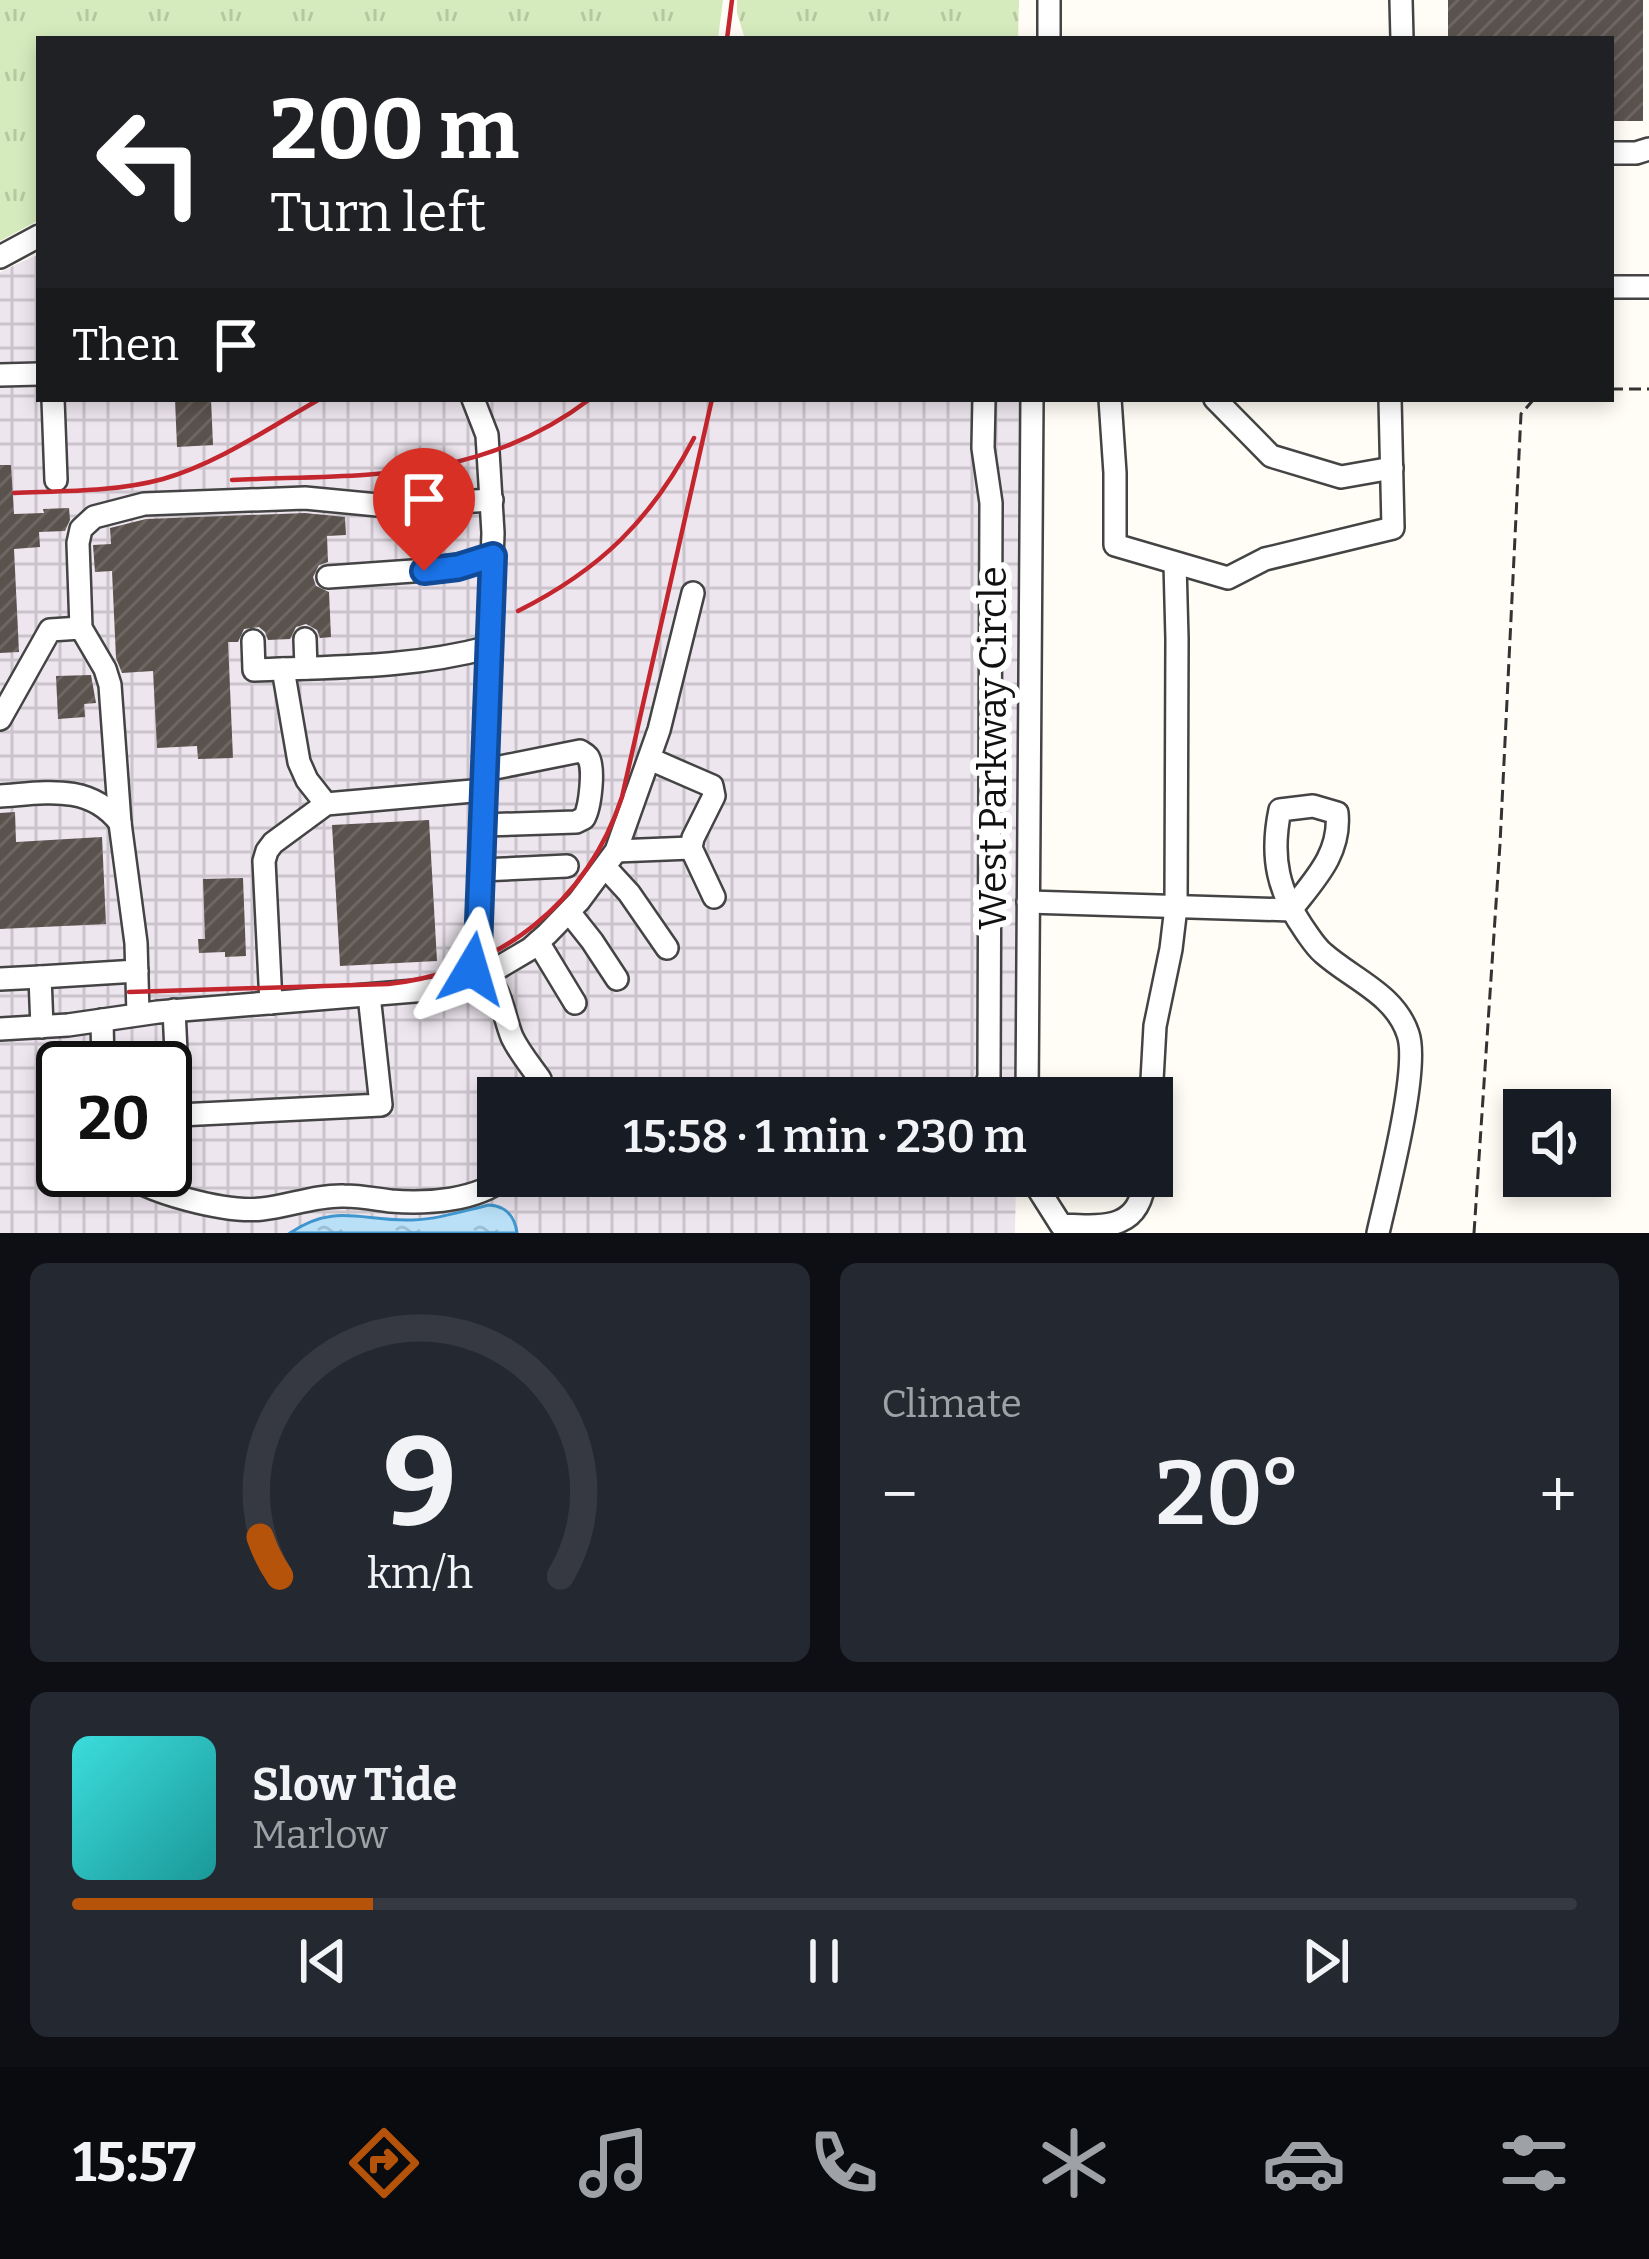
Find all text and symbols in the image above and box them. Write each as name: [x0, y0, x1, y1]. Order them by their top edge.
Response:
text: 200 m: [270, 79, 519, 180]
icon: left: [72, 84, 228, 240]
text: Turn left: [270, 181, 486, 245]
icon: arrive: [203, 312, 269, 378]
text: Then: [72, 318, 179, 372]
pin: [373, 448, 475, 571]
icon: arrive: [391, 466, 457, 532]
street label: West Parkway Circle: [970, 566, 1016, 930]
position arrow: [409, 906, 535, 1032]
speed limit sign: 20: [36, 1041, 192, 1197]
map controls: [1503, 1089, 1611, 1197]
button: sound: [1503, 1089, 1611, 1197]
text: 15:58 · 1 min · 230 m: [623, 1110, 1027, 1164]
text: Climate: [882, 1381, 1022, 1427]
text: 9: [383, 1408, 457, 1558]
text: 20°: [1156, 1440, 1302, 1548]
text: −: [882, 1455, 918, 1534]
text: +: [1539, 1455, 1577, 1534]
text: km/h: [367, 1547, 473, 1598]
text: Slow Tide: [252, 1758, 457, 1812]
text: Marlow: [252, 1812, 388, 1858]
icon: previous: [290, 1928, 356, 1994]
icon: pause: [791, 1928, 857, 1994]
icon: next: [1293, 1928, 1359, 1994]
icon: directions: [342, 2121, 426, 2205]
icon: music: [572, 2121, 656, 2205]
icon: phone: [802, 2121, 886, 2205]
icon: climate: [1032, 2121, 1116, 2205]
icon: car: [1262, 2121, 1346, 2205]
icon: filters: [1492, 2121, 1576, 2205]
text: 15:57: [73, 2131, 196, 2195]

